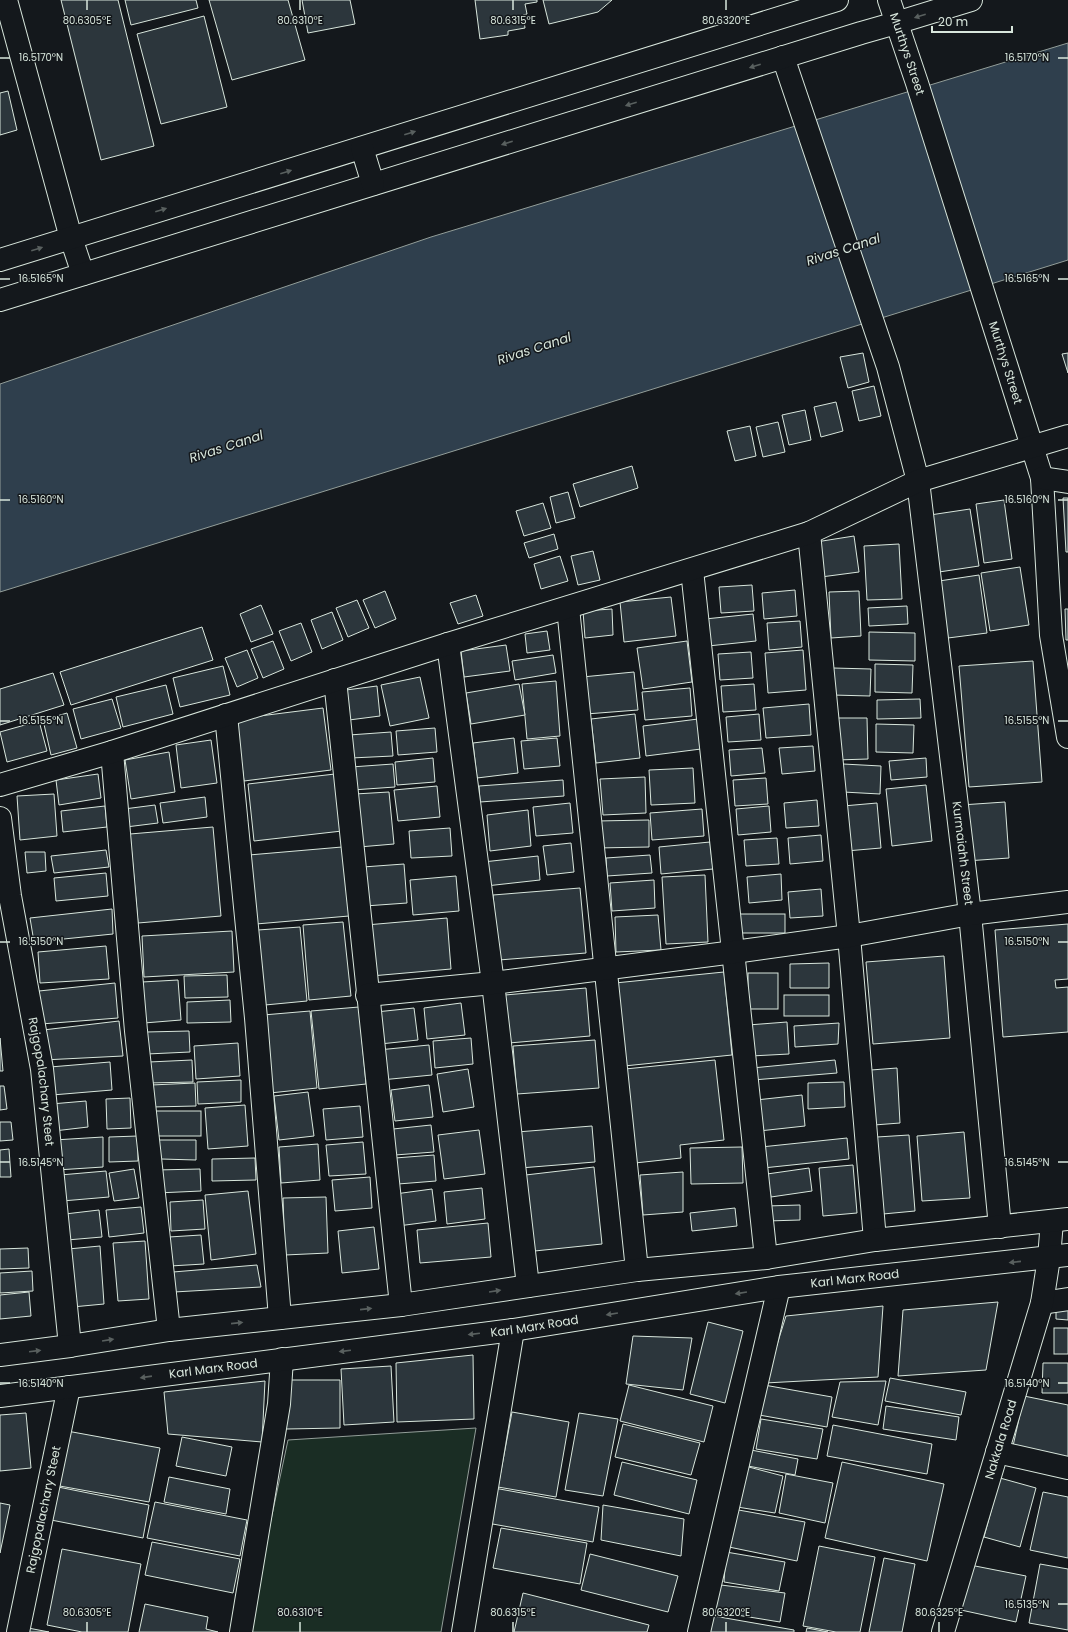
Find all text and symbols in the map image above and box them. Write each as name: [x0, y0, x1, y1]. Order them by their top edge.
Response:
scale bar: [932, 8, 1012, 34]
street label: Murthys Street: [886, 10, 929, 97]
text: 80.6305°E: [63, 13, 111, 28]
text: 80.6310°E: [277, 13, 323, 28]
text: 80.6315°E: [490, 13, 536, 28]
text: 80.6320°E: [702, 13, 750, 28]
one-way arrow: [914, 13, 926, 19]
text: 20 m: [938, 13, 968, 30]
text: 16.5170°N: [19, 50, 63, 65]
text: 16.5170°N: [1005, 50, 1049, 65]
one-way arrow: [749, 63, 761, 69]
one-way arrow: [625, 101, 637, 107]
one-way arrow: [404, 130, 416, 136]
one-way arrow: [501, 140, 513, 146]
one-way arrow: [280, 168, 292, 174]
one-way arrow: [156, 207, 168, 213]
water label: Rivas Canal: [804, 228, 883, 270]
one-way arrow: [32, 246, 44, 252]
text: 16.5165°N: [19, 271, 63, 286]
text: 16.5165°N: [1005, 271, 1049, 286]
street label: Murthys Street: [985, 319, 1027, 406]
water label: Rivas Canal: [495, 327, 574, 369]
water label: Rivas Canal: [187, 425, 266, 467]
text: 16.5160°N: [19, 492, 63, 507]
text: 16.5160°N: [1005, 492, 1049, 507]
text: 16.5155°N: [19, 713, 63, 728]
text: 16.5155°N: [1005, 713, 1049, 728]
street label: Kurmaiahh Street: [949, 800, 978, 906]
text: 16.5150°N: [19, 934, 63, 949]
text: 16.5150°N: [1005, 934, 1049, 949]
street label: Rajgopalachary Steet: [25, 1016, 59, 1147]
text: 16.5145°N: [19, 1155, 63, 1170]
text: 16.5145°N: [1005, 1155, 1049, 1170]
one-way arrow: [1009, 1258, 1021, 1265]
street label: Karl Marx Road: [810, 1265, 900, 1291]
one-way arrow: [489, 1288, 501, 1294]
one-way arrow: [734, 1290, 747, 1296]
one-way arrow: [360, 1306, 372, 1312]
street label: Karl Marx Road: [489, 1311, 580, 1341]
one-way arrow: [606, 1311, 618, 1317]
one-way arrow: [231, 1320, 243, 1326]
one-way arrow: [468, 1331, 480, 1338]
one-way arrow: [102, 1337, 114, 1343]
one-way arrow: [29, 1348, 41, 1354]
one-way arrow: [339, 1348, 351, 1354]
street label: Karl Marx Road: [168, 1354, 258, 1382]
one-way arrow: [140, 1374, 152, 1380]
text: 16.5140°N: [19, 1376, 63, 1391]
text: 16.5140°N: [1005, 1376, 1049, 1391]
street label: Nakkala Road: [980, 1397, 1020, 1481]
street label: Rajgopalachary Steet: [21, 1444, 65, 1575]
text: 16.5135°N: [1005, 1597, 1049, 1612]
text: 80.6305°E: [63, 1605, 111, 1620]
text: 80.6310°E: [277, 1605, 323, 1620]
text: 80.6315°E: [490, 1605, 536, 1620]
text: 80.6320°E: [702, 1605, 750, 1620]
text: 80.6325°E: [915, 1605, 963, 1620]

